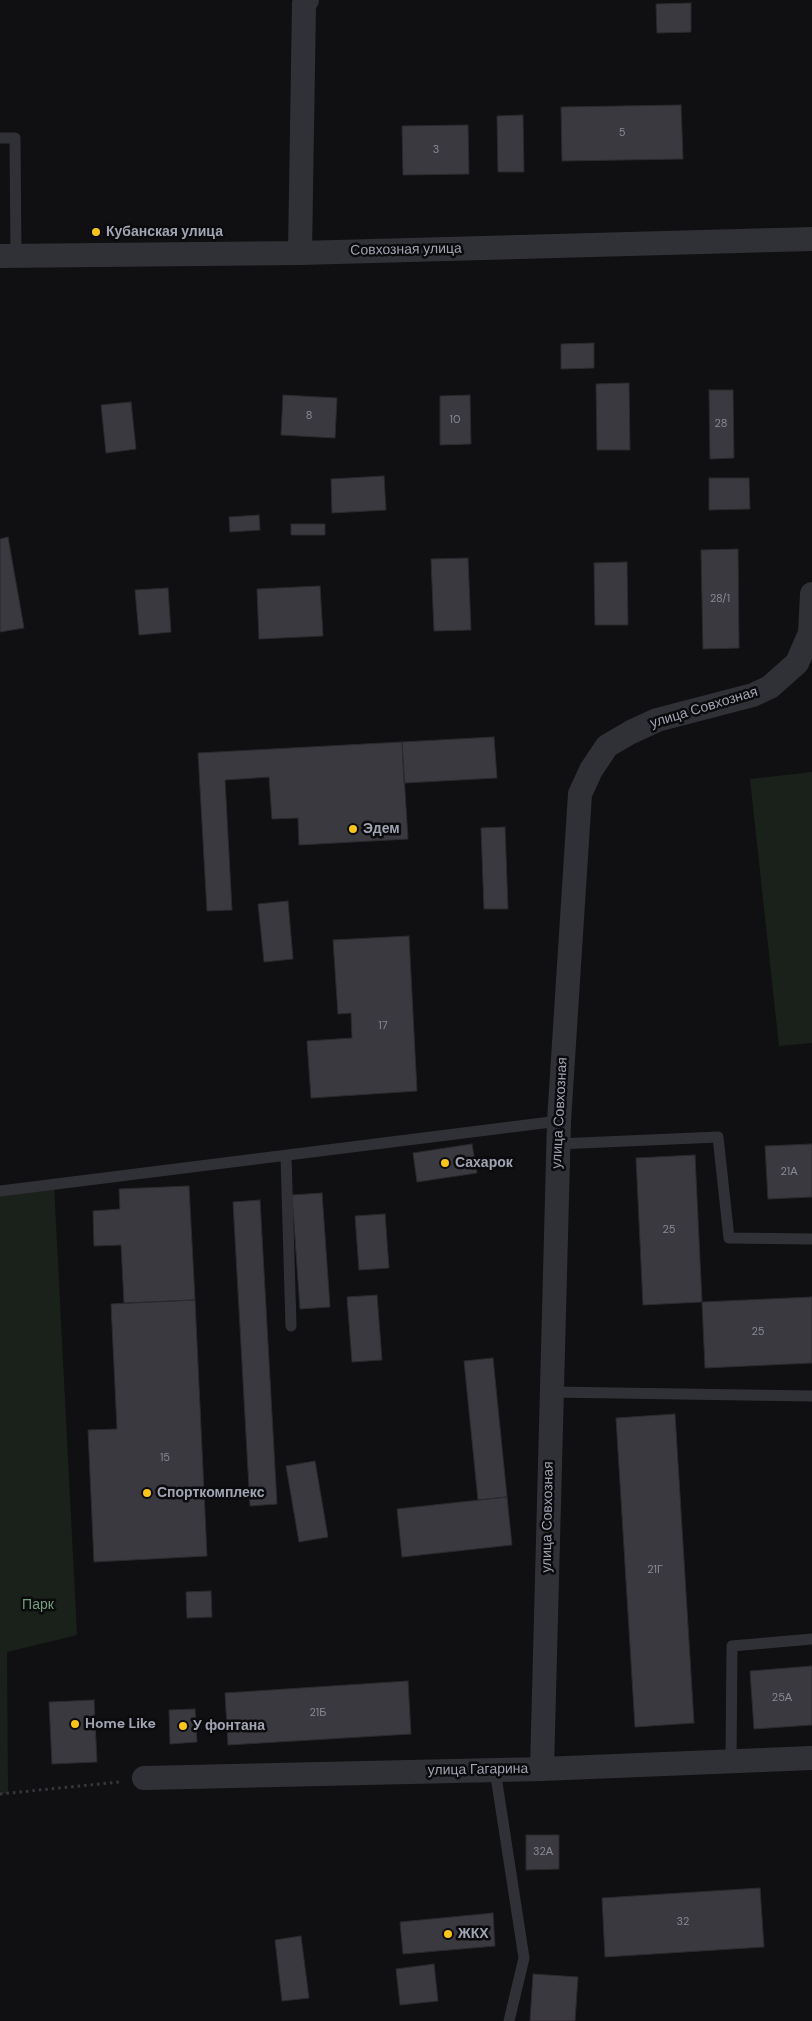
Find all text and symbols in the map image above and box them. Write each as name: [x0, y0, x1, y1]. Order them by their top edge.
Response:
house number: 5: [619, 126, 625, 140]
house number: 3: [433, 143, 439, 157]
place label: Кубанская улица: [106, 224, 223, 240]
marker: Кубанская улица: [90, 226, 102, 238]
street label: Совхозная улица: [350, 241, 462, 259]
house number: 8: [306, 409, 312, 423]
house number: 10: [450, 413, 460, 427]
house number: 28: [715, 417, 727, 431]
house number: 28/1: [710, 592, 730, 606]
street label: улица Совхозная: [648, 684, 760, 732]
place label: Эдем: [363, 821, 400, 837]
marker: Эдем: [347, 823, 359, 835]
house number: 17: [378, 1019, 388, 1033]
street label: улица Совхозная: [549, 1057, 571, 1169]
place label: Сахарок: [455, 1155, 513, 1171]
marker: Сахарок: [439, 1157, 451, 1169]
house number: 21А: [780, 1165, 798, 1179]
house number: 25: [662, 1223, 676, 1237]
house number: 25: [751, 1325, 765, 1339]
house number: 15: [160, 1451, 170, 1465]
street label: улица Совхозная: [539, 1461, 557, 1573]
place label: Спорткомплекс: [157, 1485, 264, 1501]
marker: Спорткомплекс: [141, 1487, 153, 1499]
house number: 21Г: [647, 1563, 663, 1577]
park label: Парк: [22, 1597, 54, 1613]
house number: 25А: [772, 1691, 792, 1705]
house number: 21Б: [310, 1706, 326, 1720]
place label: Home Like: [85, 1716, 156, 1732]
marker: Home Like: [69, 1718, 81, 1730]
place label: У фонтана: [193, 1718, 265, 1734]
marker: У фонтана: [177, 1720, 189, 1732]
street label: улица Гагарина: [428, 1761, 528, 1779]
house number: 32А: [533, 1845, 553, 1859]
house number: 32: [677, 1915, 689, 1929]
place label: ЖКХ: [458, 1926, 489, 1942]
marker: ЖКХ: [442, 1928, 454, 1940]

